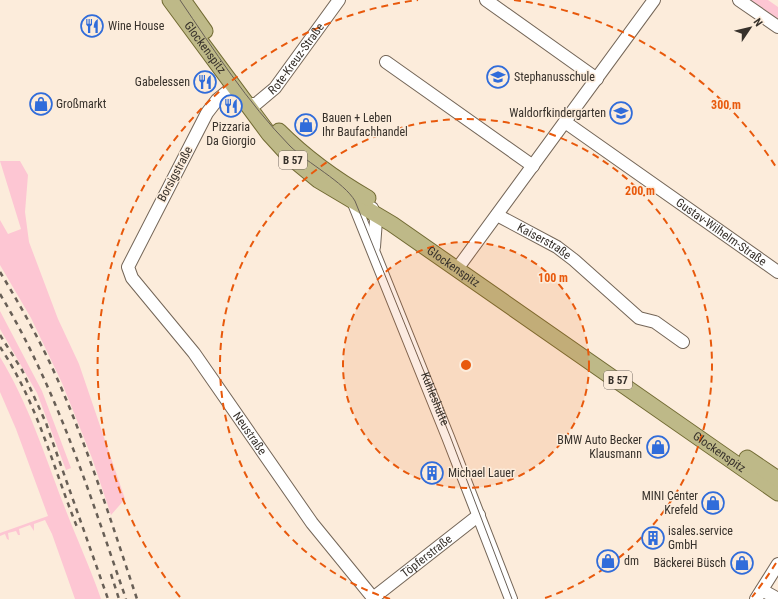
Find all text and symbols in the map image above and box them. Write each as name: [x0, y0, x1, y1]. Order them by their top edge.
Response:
north arrow: [730, 8, 770, 48]
restaurant icon: Wine House: [79, 13, 105, 39]
text: N: [751, 16, 765, 29]
place label: Wine House: [108, 19, 165, 33]
street label: Glockenspitz: [181, 19, 229, 76]
street label: Rote-Kreuz-Straße: [266, 20, 327, 98]
school or university icon: Stephanusschule: [485, 64, 511, 90]
restaurant icon: Gabelessen: [192, 69, 218, 95]
place label: Stephanusschule: [514, 70, 595, 84]
place label: Gabelessen: [135, 75, 190, 89]
shop icon: Großmarkt: [28, 91, 54, 117]
restaurant icon: Pizzaria Da Giorgio: [218, 93, 244, 119]
place label: Großmarkt: [56, 97, 107, 111]
text: 300 m: [711, 98, 741, 112]
school or university icon: Waldorfkindergarten: [608, 100, 634, 126]
place label: Waldorfkindergarten: [509, 106, 606, 120]
place label: Bauen + Leben Ihr Baufachhandel: [322, 111, 408, 139]
shop icon: Bauen + Leben Ihr Baufachhandel: [293, 112, 319, 138]
place label: Pizzaria Da Giorgio: [206, 120, 256, 148]
street label: Borsigstraße: [155, 144, 196, 204]
road number: B 57: [279, 151, 307, 169]
text: 200 m: [625, 184, 655, 198]
street label: Gustav-Wilhelm-Straße: [673, 195, 769, 269]
street label: Kaiserstraße: [515, 220, 574, 262]
street label: Glockenspitz: [424, 244, 483, 290]
text: 100 m: [538, 271, 568, 285]
centre of rings: [459, 358, 473, 372]
street label: Kuhleshütte: [418, 370, 452, 428]
road number: B 57: [604, 371, 632, 389]
street label: Neustraße: [230, 409, 270, 458]
street label: Glockenspitz: [690, 429, 748, 475]
place label: BMW Auto Becker Klausmann: [557, 433, 642, 461]
shop icon: BMW Auto Becker Klausmann: [645, 434, 671, 460]
building icon: Michael Lauer: [419, 460, 445, 486]
place label: Michael Lauer: [448, 466, 515, 480]
place label: MINI Center Krefeld: [642, 489, 698, 517]
shop icon: MINI Center Krefeld: [700, 490, 726, 516]
place label: isales.service GmbH: [668, 524, 733, 552]
building icon: isales.service GmbH: [640, 525, 666, 551]
street label: Töpferstraße: [398, 532, 455, 580]
shop icon: dm: [595, 548, 621, 574]
shop icon: Bäckerei Büsch: [729, 550, 755, 576]
place label: dm: [624, 554, 639, 568]
place label: Bäckerei Büsch: [653, 556, 726, 570]

